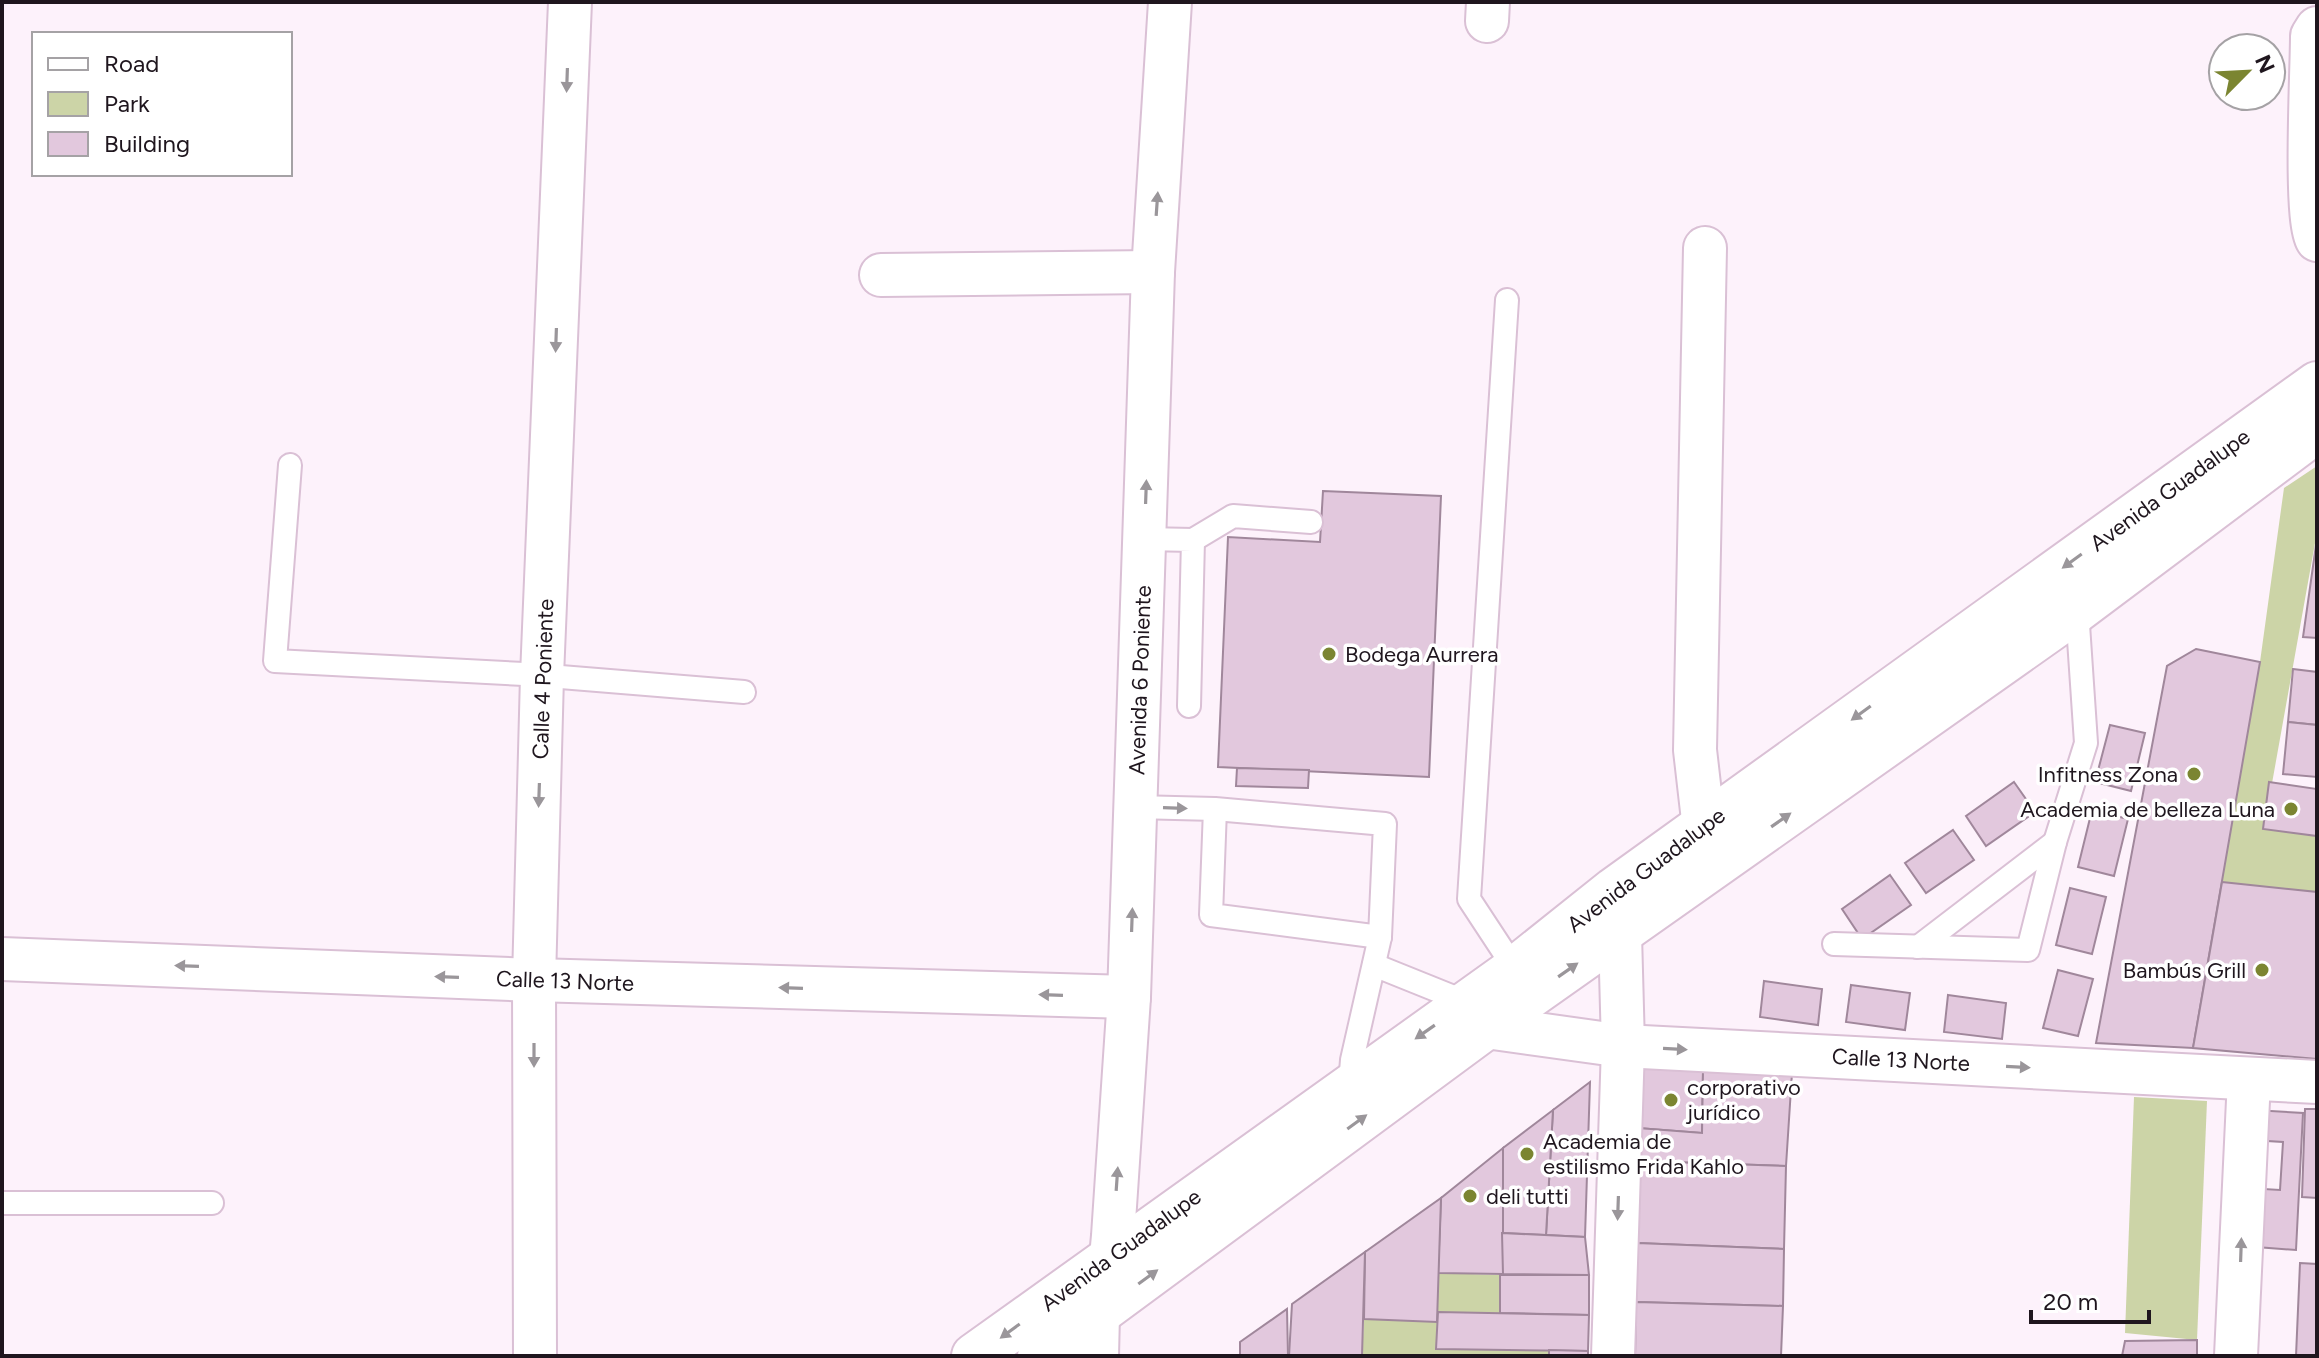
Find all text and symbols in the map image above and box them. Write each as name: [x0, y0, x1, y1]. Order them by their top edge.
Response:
legend: [32, 32, 292, 176]
north arrow: [2207, 32, 2287, 112]
text: Road: [104, 49, 159, 78]
text: N: [2249, 51, 2281, 77]
one-way arrow: [561, 68, 574, 93]
text: Park: [104, 89, 150, 118]
text: Building: [104, 129, 190, 158]
one-way arrow: [1151, 191, 1164, 216]
one-way arrow: [550, 328, 563, 353]
street label: Avenida Guadalupe: [2085, 423, 2255, 557]
one-way arrow: [1139, 479, 1152, 504]
one-way arrow: [2061, 553, 2083, 569]
street label: Avenida 6 Poniente: [1123, 585, 1157, 775]
street label: Calle 4 Poniente: [527, 598, 559, 760]
place label: Bodega Aurrera: [1345, 641, 1498, 668]
marker: Bodega Aurrera: [1320, 645, 1338, 663]
one-way arrow: [1851, 705, 1872, 720]
place label: Infitness Zona: [2038, 761, 2178, 788]
marker: Infitness Zona: [2185, 765, 2203, 783]
one-way arrow: [533, 783, 546, 808]
place label: Academia de belleza Luna: [2020, 796, 2275, 823]
marker: Academia de belleza Luna: [2282, 800, 2300, 818]
one-way arrow: [1163, 802, 1188, 814]
street label: Avenida Guadalupe: [1562, 802, 1730, 938]
one-way arrow: [1770, 813, 1791, 829]
one-way arrow: [1125, 907, 1138, 932]
place label: Bambús Grill: [2123, 957, 2246, 984]
one-way arrow: [174, 960, 200, 973]
marker: Bambús Grill: [2253, 961, 2271, 979]
one-way arrow: [1558, 963, 1579, 978]
street label: Calle 13 Norte: [495, 965, 635, 997]
one-way arrow: [434, 970, 459, 983]
one-way arrow: [778, 981, 803, 994]
one-way arrow: [1038, 988, 1063, 1001]
one-way arrow: [1415, 1023, 1436, 1039]
one-way arrow: [1663, 1042, 1688, 1055]
one-way arrow: [528, 1043, 540, 1068]
street label: Calle 13 Norte: [1831, 1043, 1971, 1077]
one-way arrow: [2006, 1060, 2031, 1073]
place label: corporativo jurídico: [1685, 1074, 1801, 1126]
marker: corporativo jurídico: [1662, 1091, 1680, 1109]
one-way arrow: [1347, 1115, 1368, 1131]
place label: Academia de estilismo Frida Kahlo: [1543, 1128, 1744, 1180]
marker: Academia de estilismo Frida Kahlo: [1518, 1145, 1536, 1163]
one-way arrow: [1111, 1166, 1124, 1191]
street label: Avenida Guadalupe: [1036, 1183, 1206, 1317]
place label: deli tutti: [1486, 1183, 1569, 1210]
marker: deli tutti: [1461, 1187, 1479, 1205]
one-way arrow: [1611, 1196, 1624, 1221]
one-way arrow: [2234, 1237, 2247, 1262]
one-way arrow: [1138, 1269, 1158, 1285]
scale bar: [2031, 1274, 2149, 1324]
text: 20 m: [2043, 1287, 2098, 1316]
one-way arrow: [999, 1322, 1020, 1338]

